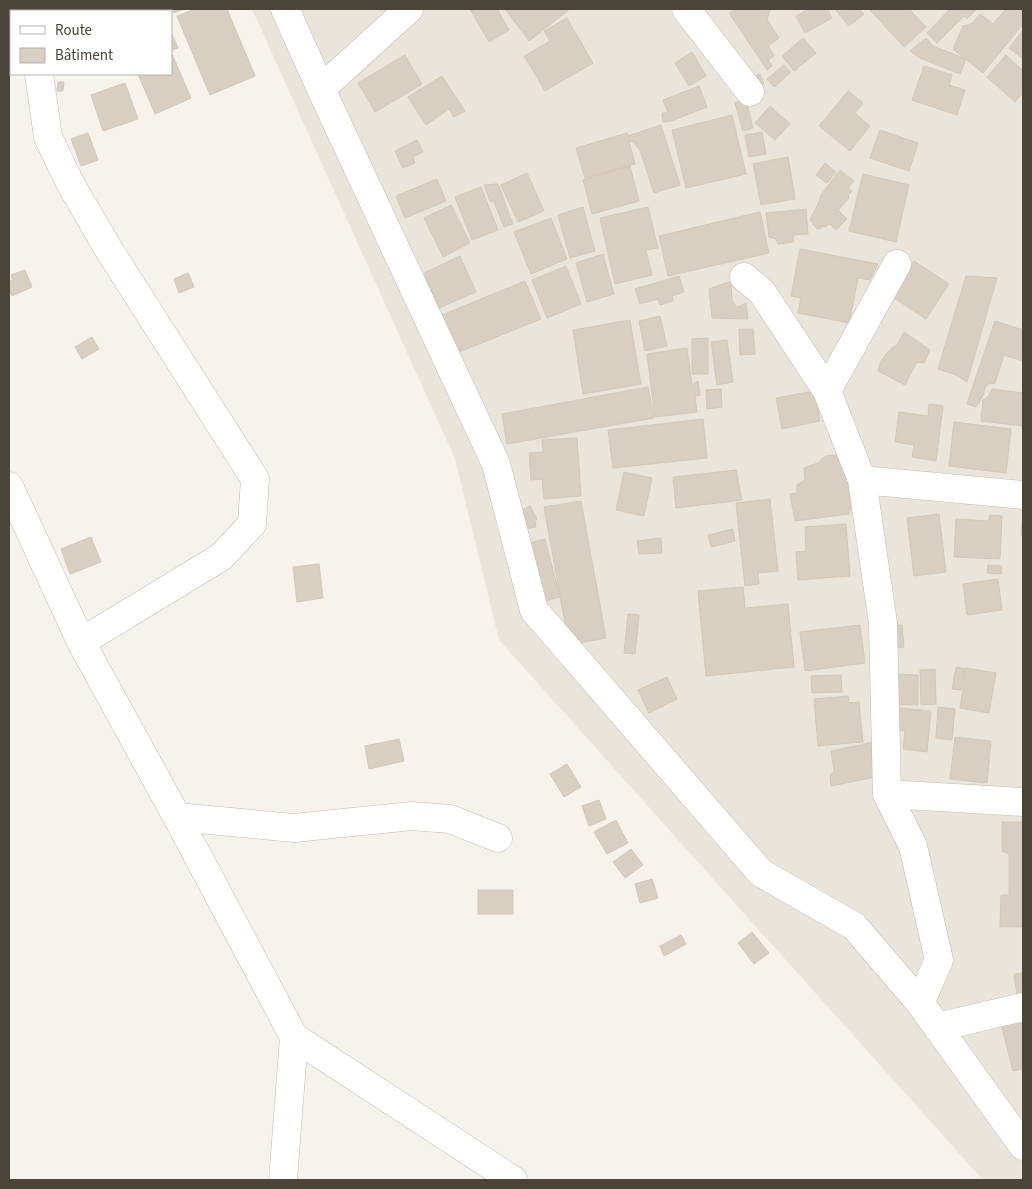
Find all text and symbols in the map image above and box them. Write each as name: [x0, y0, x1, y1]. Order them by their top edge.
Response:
legend: [10, 10, 172, 75]
text: Route: [55, 20, 92, 41]
text: Bâtiment: [55, 45, 113, 66]

